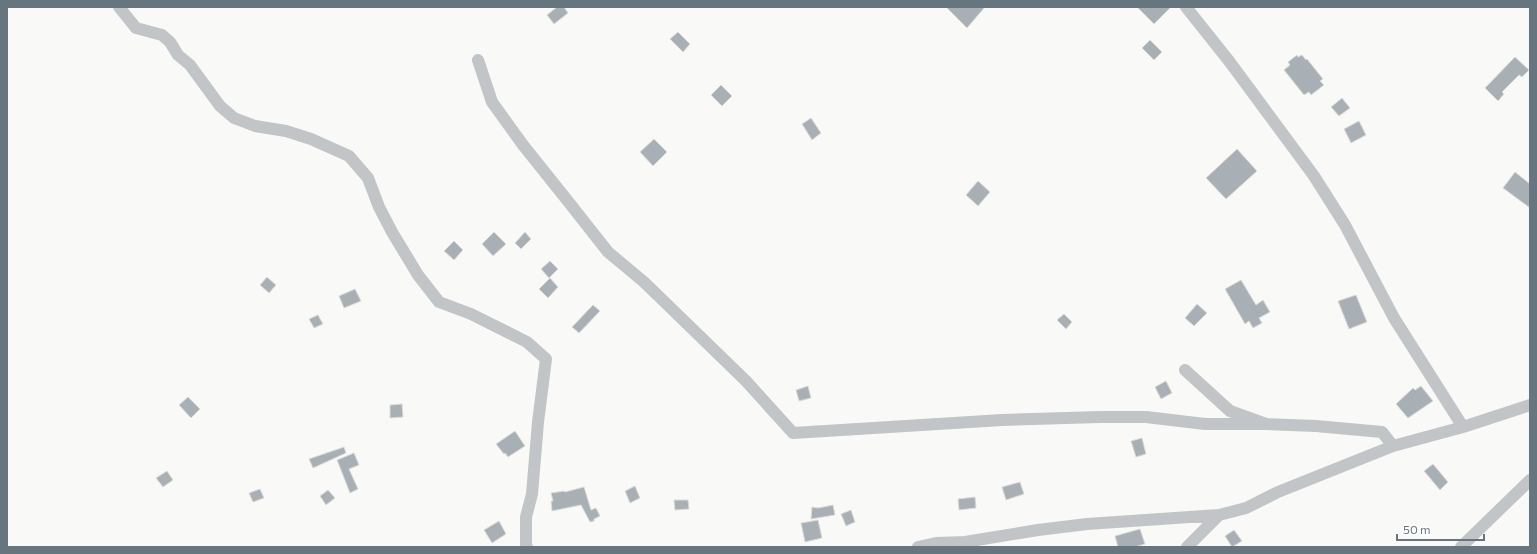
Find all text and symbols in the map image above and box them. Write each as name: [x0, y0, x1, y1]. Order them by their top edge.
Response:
scale bar: [1397, 516, 1484, 542]
text: 50 m: [1403, 522, 1431, 536]

